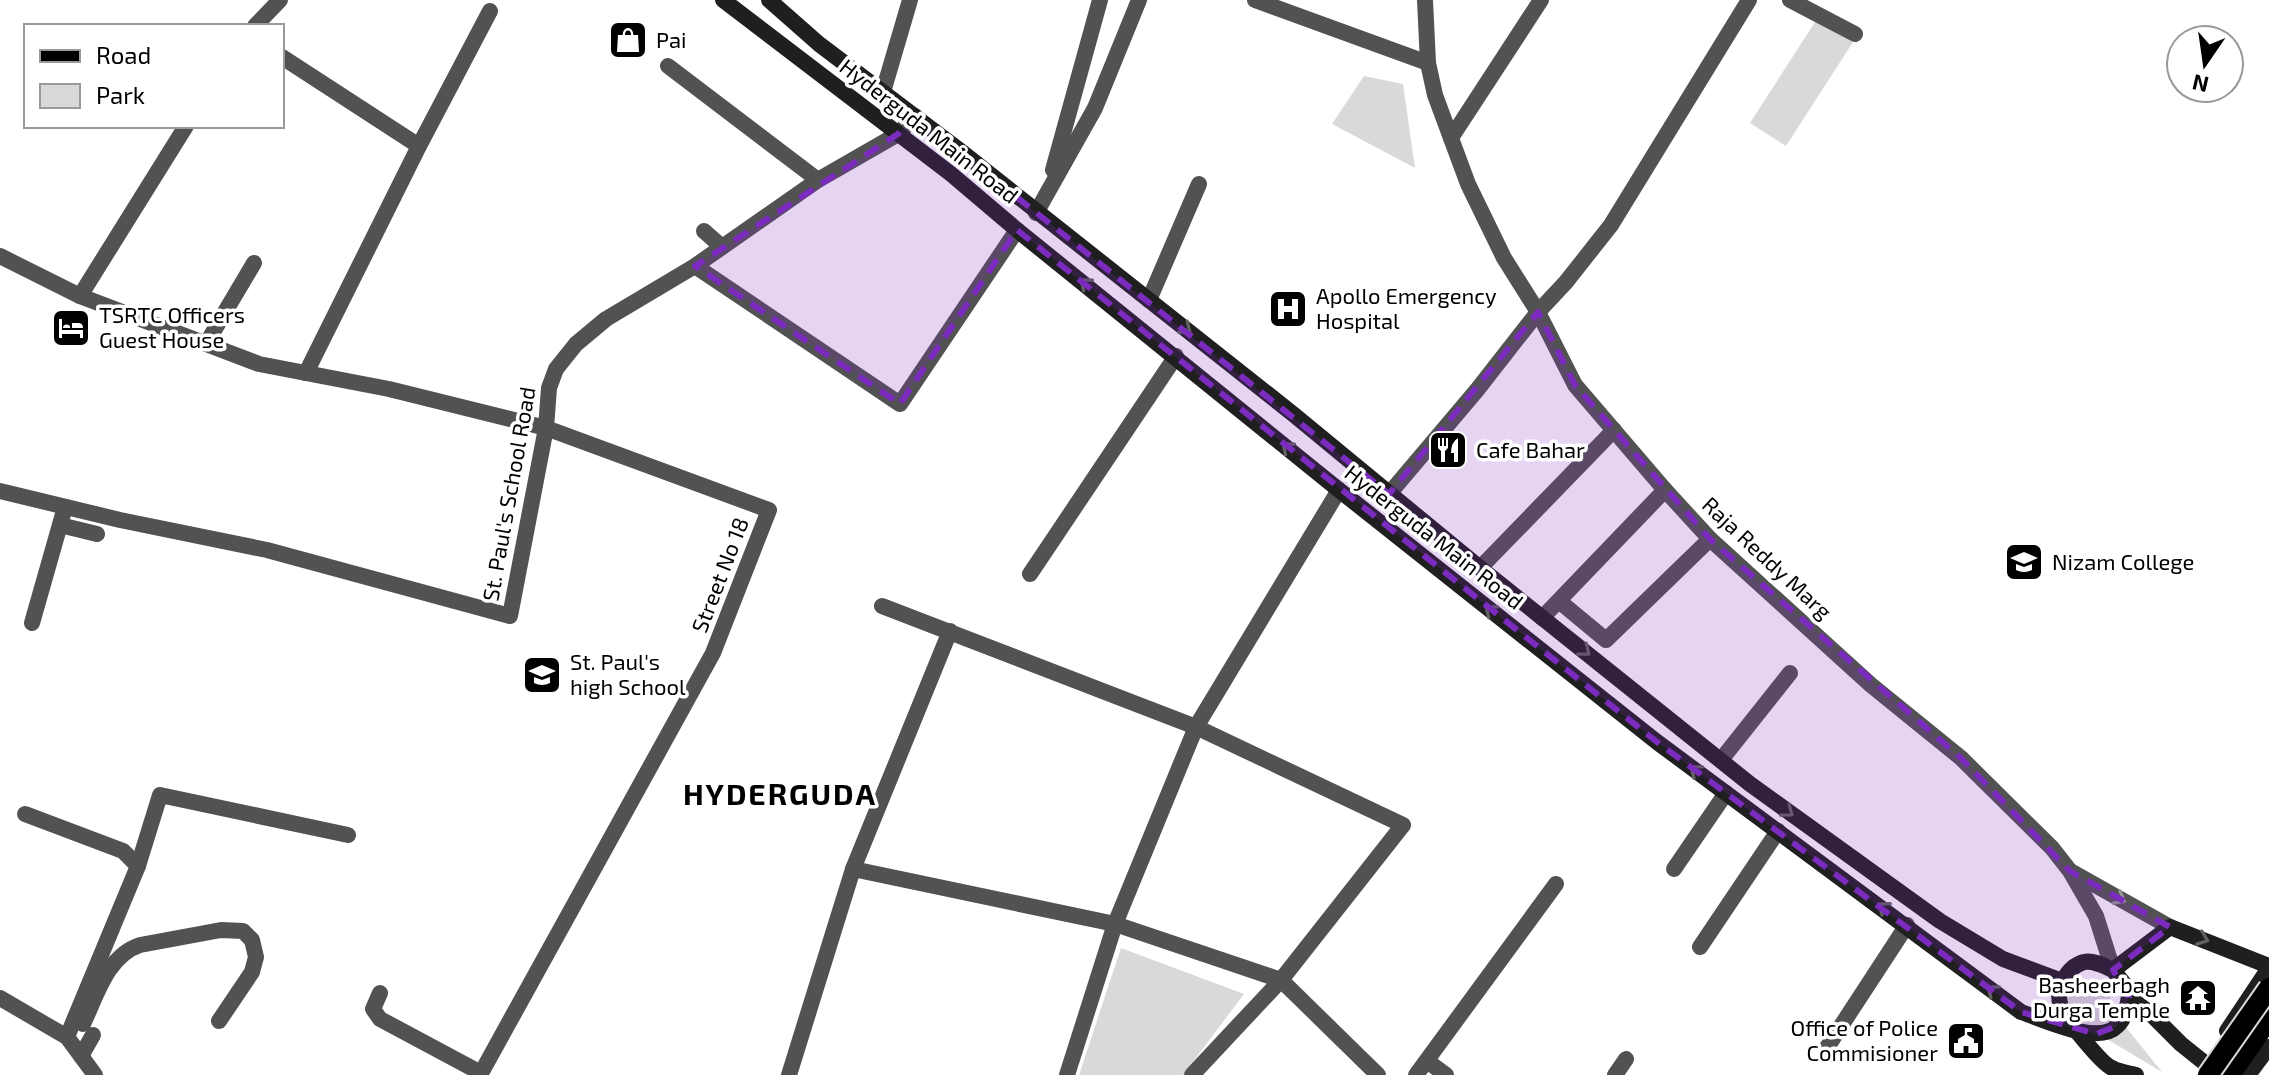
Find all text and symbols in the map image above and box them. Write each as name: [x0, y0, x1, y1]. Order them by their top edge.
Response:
shop icon: Pai: [607, 19, 649, 61]
legend: [24, 24, 284, 128]
north arrow: [2165, 24, 2245, 104]
place label: Pai: [656, 26, 686, 52]
text: Road: [96, 40, 151, 69]
street label: Hyderguda Main Road: [835, 53, 1024, 208]
text: N: [2190, 70, 2211, 99]
text: Park: [96, 80, 145, 109]
one-way arrow: [1080, 278, 1094, 293]
place label: Apollo Emergency Hospital: [1316, 282, 1497, 333]
hospital icon: Apollo Emergency Hospital: [1267, 288, 1309, 330]
place label: TSRTC Officers Guest House: [99, 301, 245, 352]
hotel icon: TSRTC Officers Guest House: [50, 307, 92, 349]
one-way arrow: [1177, 320, 1192, 334]
street label: St. Paul's School Road: [476, 385, 540, 603]
restaurant icon: Cafe Bahar: [1427, 429, 1469, 471]
place label: Cafe Bahar: [1476, 436, 1585, 462]
one-way arrow: [1282, 442, 1296, 457]
street label: Hyderguda Main Road: [1340, 459, 1529, 614]
street label: Raja Reddy Marg: [1697, 491, 1838, 624]
street label: Street No 18: [685, 513, 753, 636]
school or university icon: Nizam College: [2003, 541, 2045, 583]
place label: Nizam College: [2052, 548, 2194, 574]
one-way arrow: [1484, 605, 1499, 619]
one-way arrow: [1576, 641, 1591, 655]
place label: St. Paul's high School: [570, 648, 686, 699]
school or university icon: St. Paul's high School: [521, 654, 563, 696]
one-way arrow: [1689, 765, 1703, 780]
district label: HYDERGUDA: [683, 775, 877, 811]
one-way arrow: [1780, 802, 1794, 817]
one-way arrow: [2111, 889, 2126, 905]
one-way arrow: [1877, 903, 1891, 917]
one-way arrow: [2195, 929, 2209, 946]
place label: Basheerbagh Durga Temple: [2033, 971, 2170, 1022]
temple icon: Basheerbagh Durga Temple: [2177, 977, 2219, 1019]
one-way arrow: [1987, 986, 2001, 1000]
place label: Office of Police Commisioner: [1791, 1014, 1938, 1065]
public building icon: Office of Police Commisioner: [1945, 1020, 1987, 1062]

